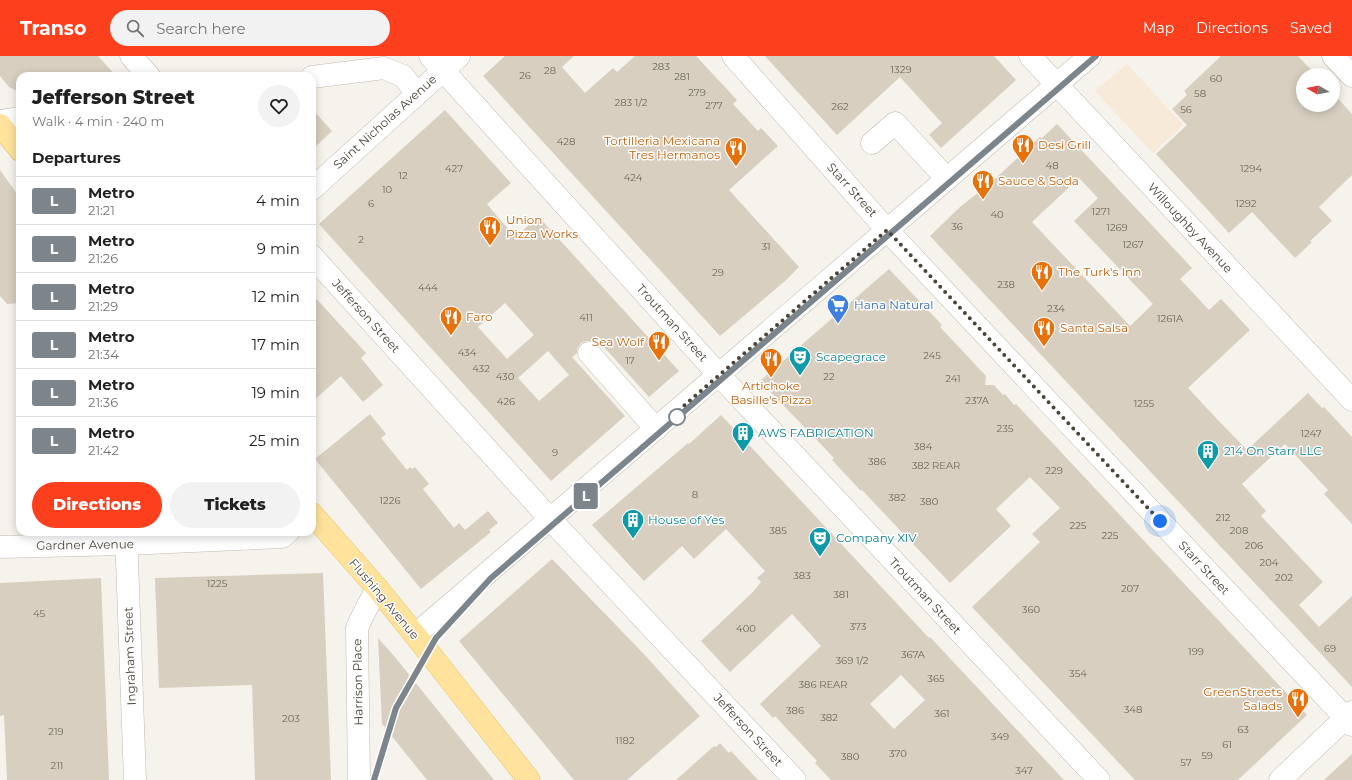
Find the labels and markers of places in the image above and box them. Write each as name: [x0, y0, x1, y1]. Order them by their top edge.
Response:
restaurant icon: Desi Grill: [1010, 132, 1036, 165]
place label: Tortilleria Mexicana Tres Hermanos: [604, 133, 720, 162]
restaurant icon: Tortilleria Mexicana Tres Hermanos: [723, 135, 749, 168]
place label: Desi Grill: [1038, 137, 1091, 152]
restaurant icon: Sauce & Soda: [970, 168, 996, 201]
place label: Sauce & Soda: [998, 173, 1079, 188]
place label: Union Pizza Works: [506, 212, 578, 241]
restaurant icon: Union Pizza Works: [477, 214, 503, 247]
restaurant icon: The Turk's Inn: [1029, 259, 1055, 292]
place label: The Turk's Inn: [1058, 264, 1141, 279]
supermarket icon: Hana Natural: [825, 292, 851, 325]
place label: Hana Natural: [854, 297, 934, 312]
restaurant icon: Faro: [438, 304, 464, 337]
place label: Faro: [466, 309, 493, 324]
restaurant icon: Santa Salsa: [1031, 315, 1057, 348]
place label: Santa Salsa: [1060, 320, 1128, 335]
restaurant icon: Sea Wolf: [646, 329, 672, 362]
place label: Sea Wolf: [592, 334, 645, 349]
theatre icon: Scapegrace: [787, 344, 813, 377]
restaurant icon: Artichoke Basille's Pizza: [758, 346, 784, 379]
place label: Scapegrace: [816, 349, 886, 364]
place label: Artichoke Basille's Pizza: [730, 378, 812, 407]
unlabelled marker: [668, 408, 686, 426]
building icon: AWS FABRICATION: [730, 420, 756, 453]
place label: AWS FABRICATION: [758, 425, 874, 440]
building icon: 214 On Starr LLC: [1195, 438, 1221, 471]
place label: 214 On Starr LLC: [1224, 443, 1322, 458]
building icon: House of Yes: [620, 507, 646, 540]
place label: House of Yes: [648, 512, 724, 527]
theatre icon: Company XIV: [807, 525, 833, 558]
place label: Company XIV: [836, 530, 917, 545]
place label: GreenStreets Salads: [1203, 684, 1282, 713]
restaurant icon: GreenStreets Salads: [1285, 686, 1311, 719]

